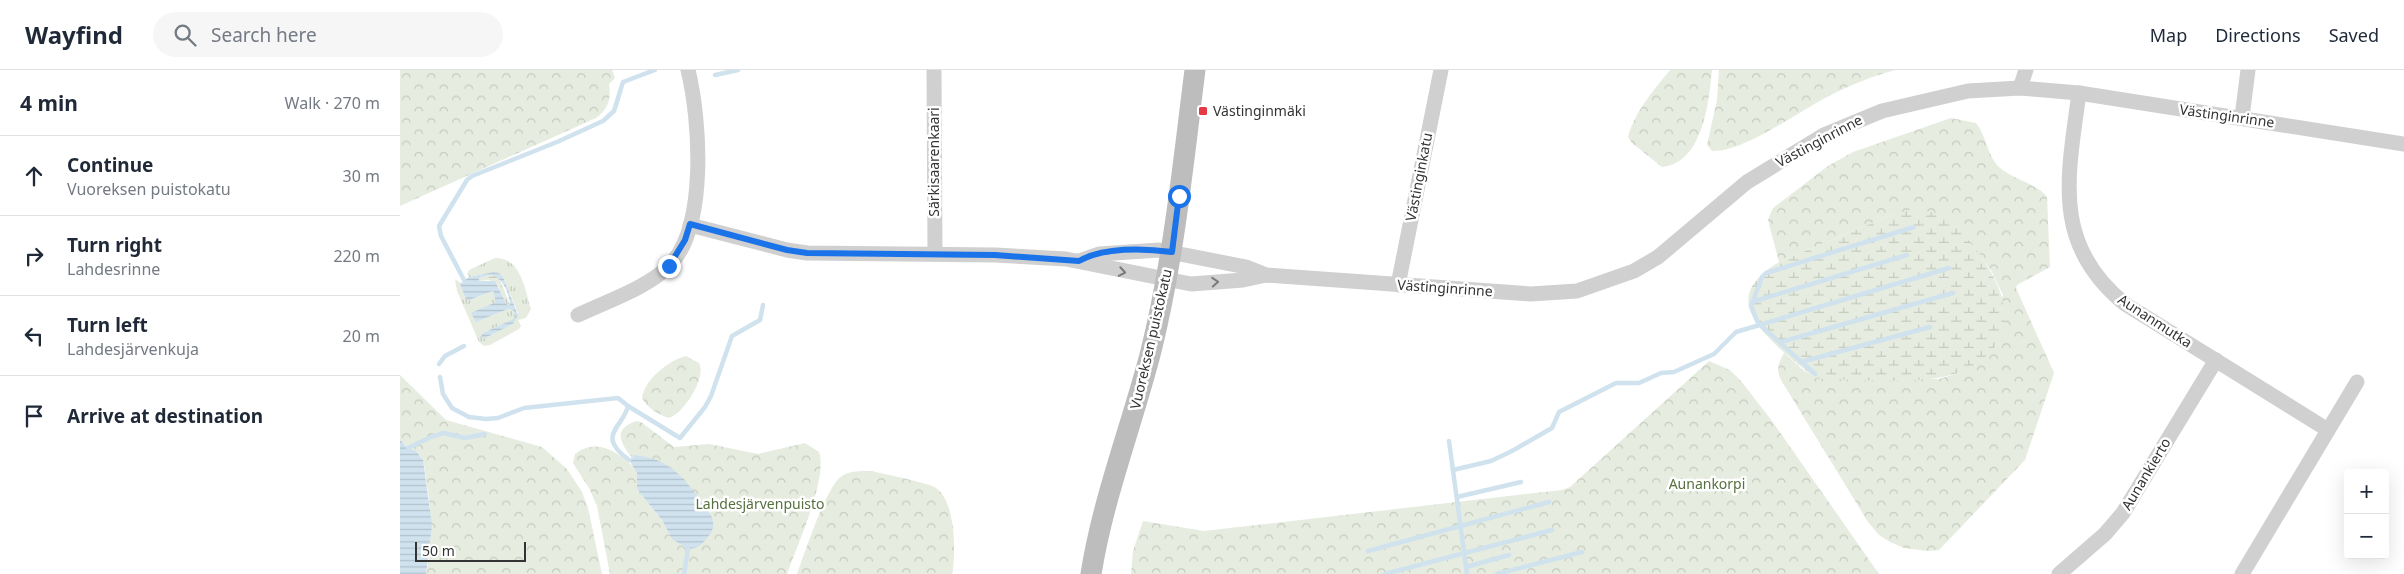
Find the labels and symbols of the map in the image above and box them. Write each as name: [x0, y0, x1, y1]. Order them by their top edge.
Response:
street label: Västinginrinne: [2178, 99, 2276, 132]
place label: Västinginmäki: [1213, 101, 1306, 120]
marker: Västinginmäki: [1197, 105, 1209, 117]
street label: Särkisaarenkaari: [924, 107, 943, 217]
street label: Västinginrinne: [1772, 110, 1865, 171]
street label: Västinginkatu: [1401, 131, 1436, 223]
route start: [1168, 185, 1191, 208]
route end: [658, 255, 681, 278]
one-way arrow: [1118, 266, 1126, 276]
street label: Vuoreksen puistokatu: [1125, 267, 1176, 411]
street label: Västinginrinne: [1397, 275, 1493, 300]
one-way arrow: [1211, 276, 1219, 287]
street label: Aunanmutka: [2115, 289, 2196, 352]
street label: Aunankierto: [2117, 434, 2175, 513]
park label: Aunankorpi: [1669, 474, 1745, 493]
park label: Lahdesjärvenpuisto: [695, 494, 825, 513]
scale bar: [415, 539, 526, 562]

